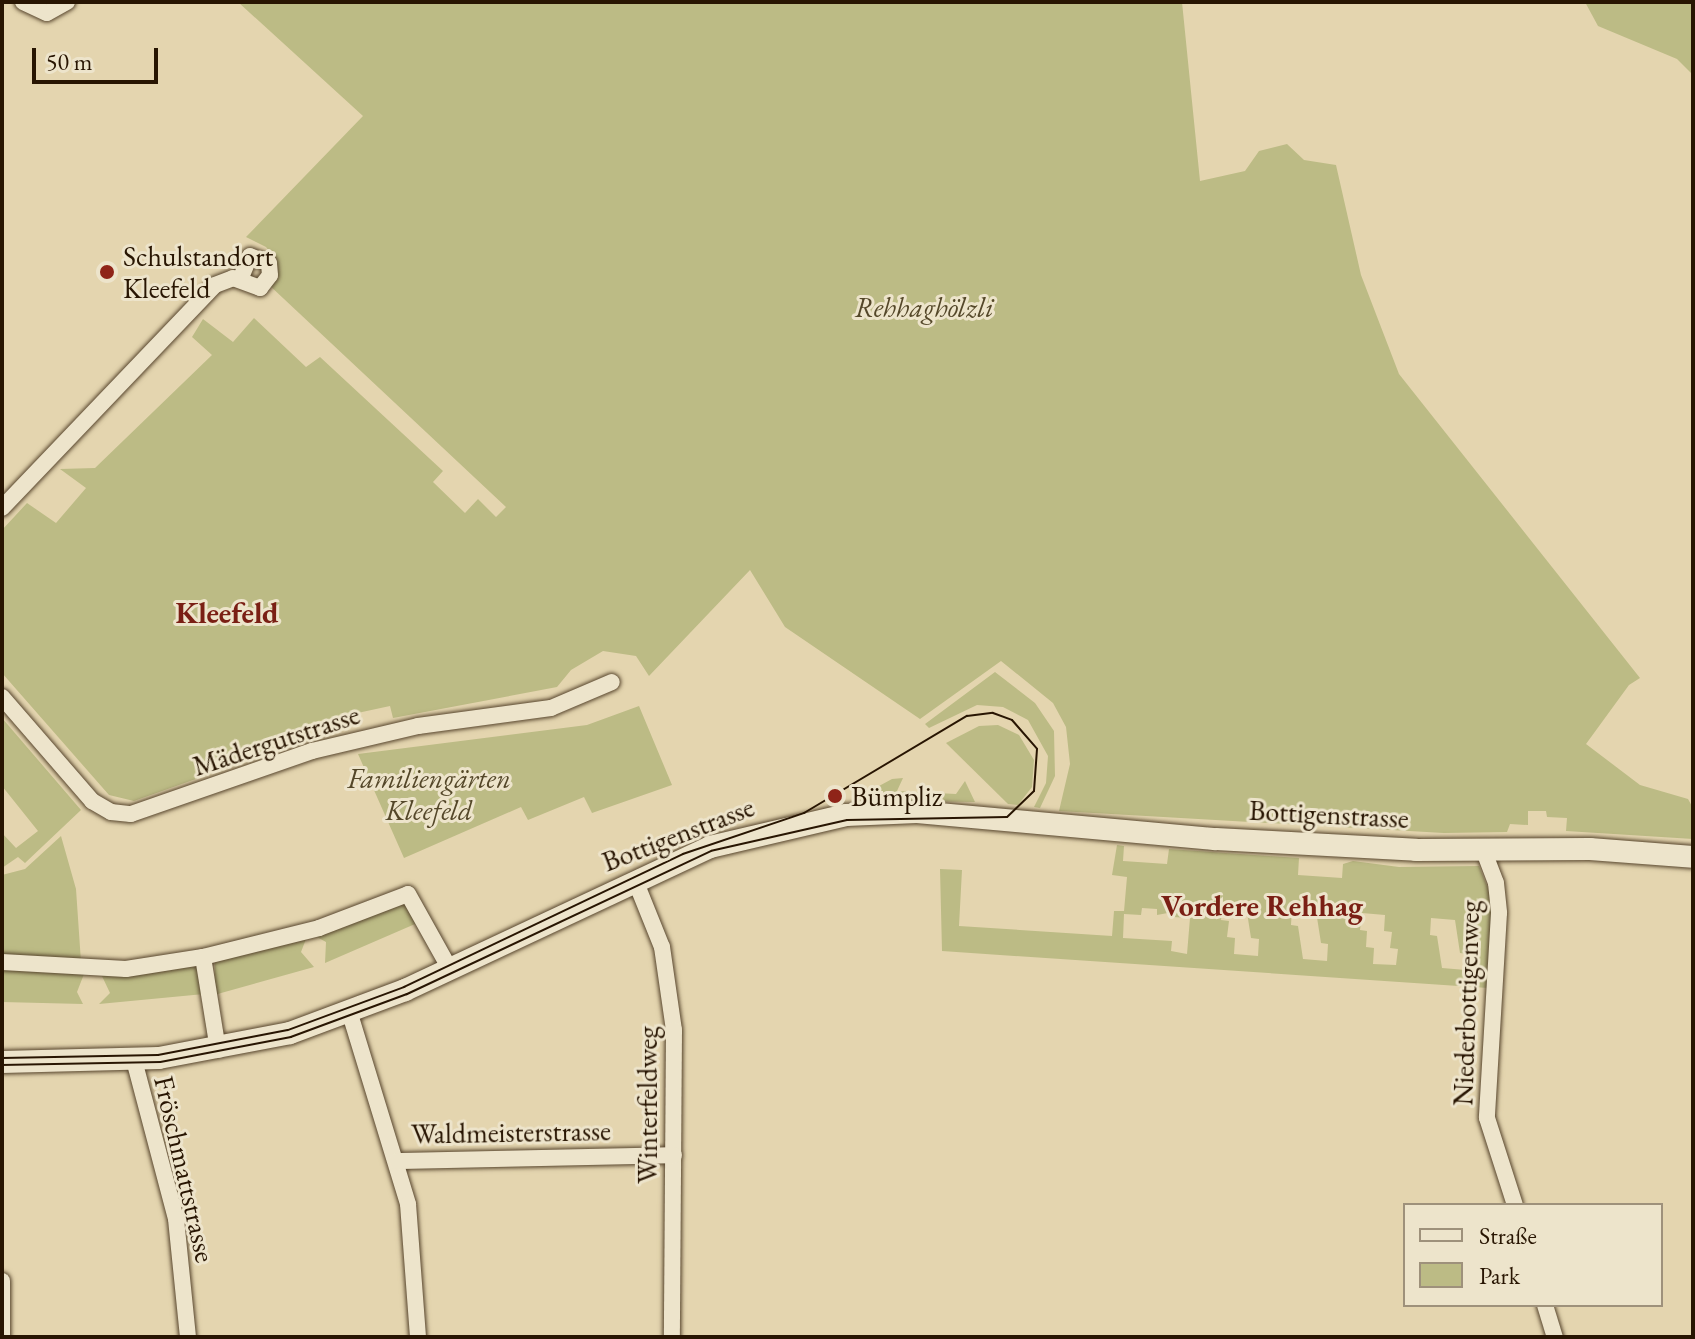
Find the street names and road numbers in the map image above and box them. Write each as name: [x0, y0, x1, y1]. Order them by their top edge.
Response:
street label: Mädergutstrasse: [188, 697, 364, 783]
street label: Bottigenstrasse: [597, 790, 759, 878]
street label: Bottigenstrasse: [1248, 793, 1410, 835]
street label: Niederbottigenweg: [1446, 900, 1486, 1106]
street label: Winterfeldweg: [630, 1026, 664, 1184]
street label: Fröschmattstrasse: [147, 1073, 223, 1265]
street label: Waldmeisterstrasse: [411, 1113, 611, 1151]

